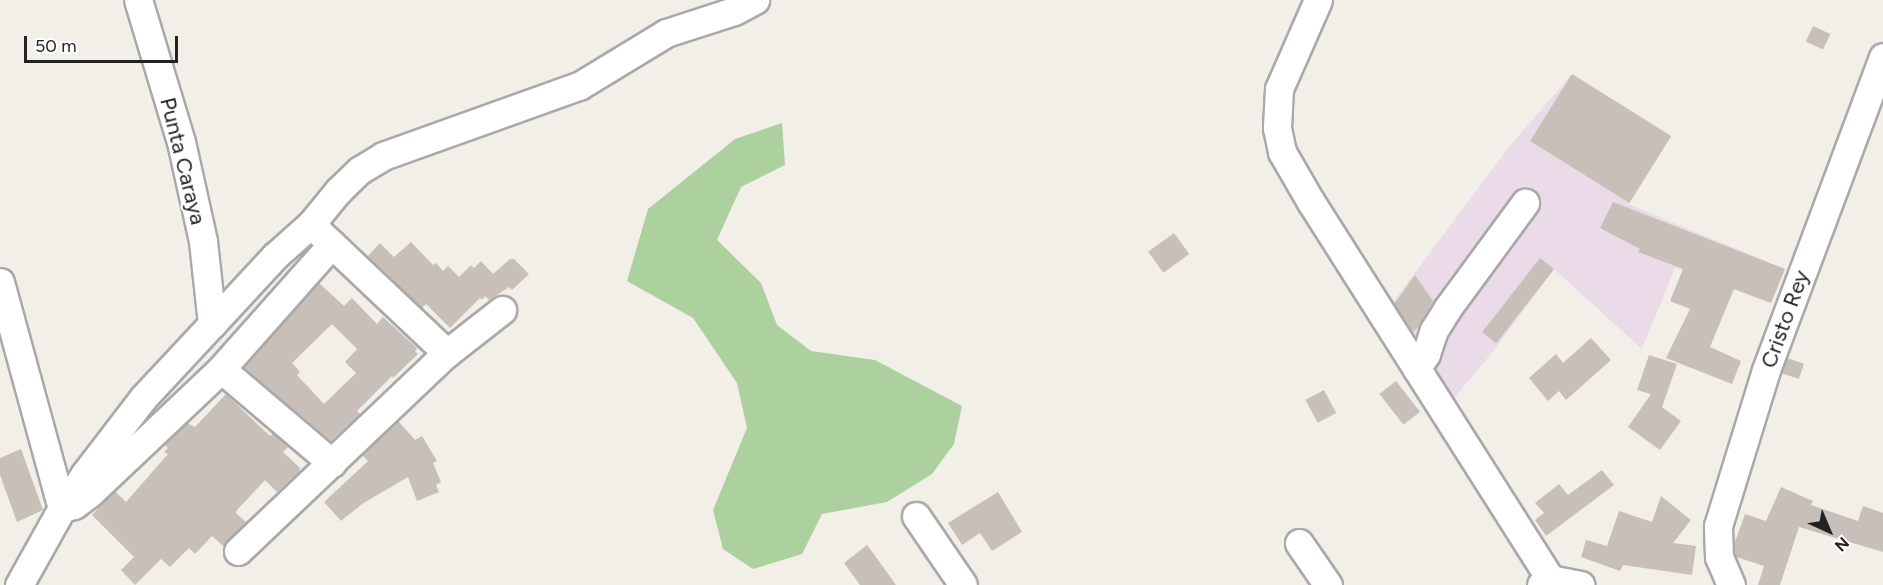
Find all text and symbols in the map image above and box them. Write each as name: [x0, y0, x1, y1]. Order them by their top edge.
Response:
scale bar: [27, 24, 182, 62]
text: 50 m: [35, 35, 77, 57]
street label: Punta Caraya: [154, 95, 212, 227]
street label: Cristo Rey: [1755, 266, 1815, 372]
north arrow: [1799, 501, 1859, 561]
text: N: [1831, 533, 1853, 555]

